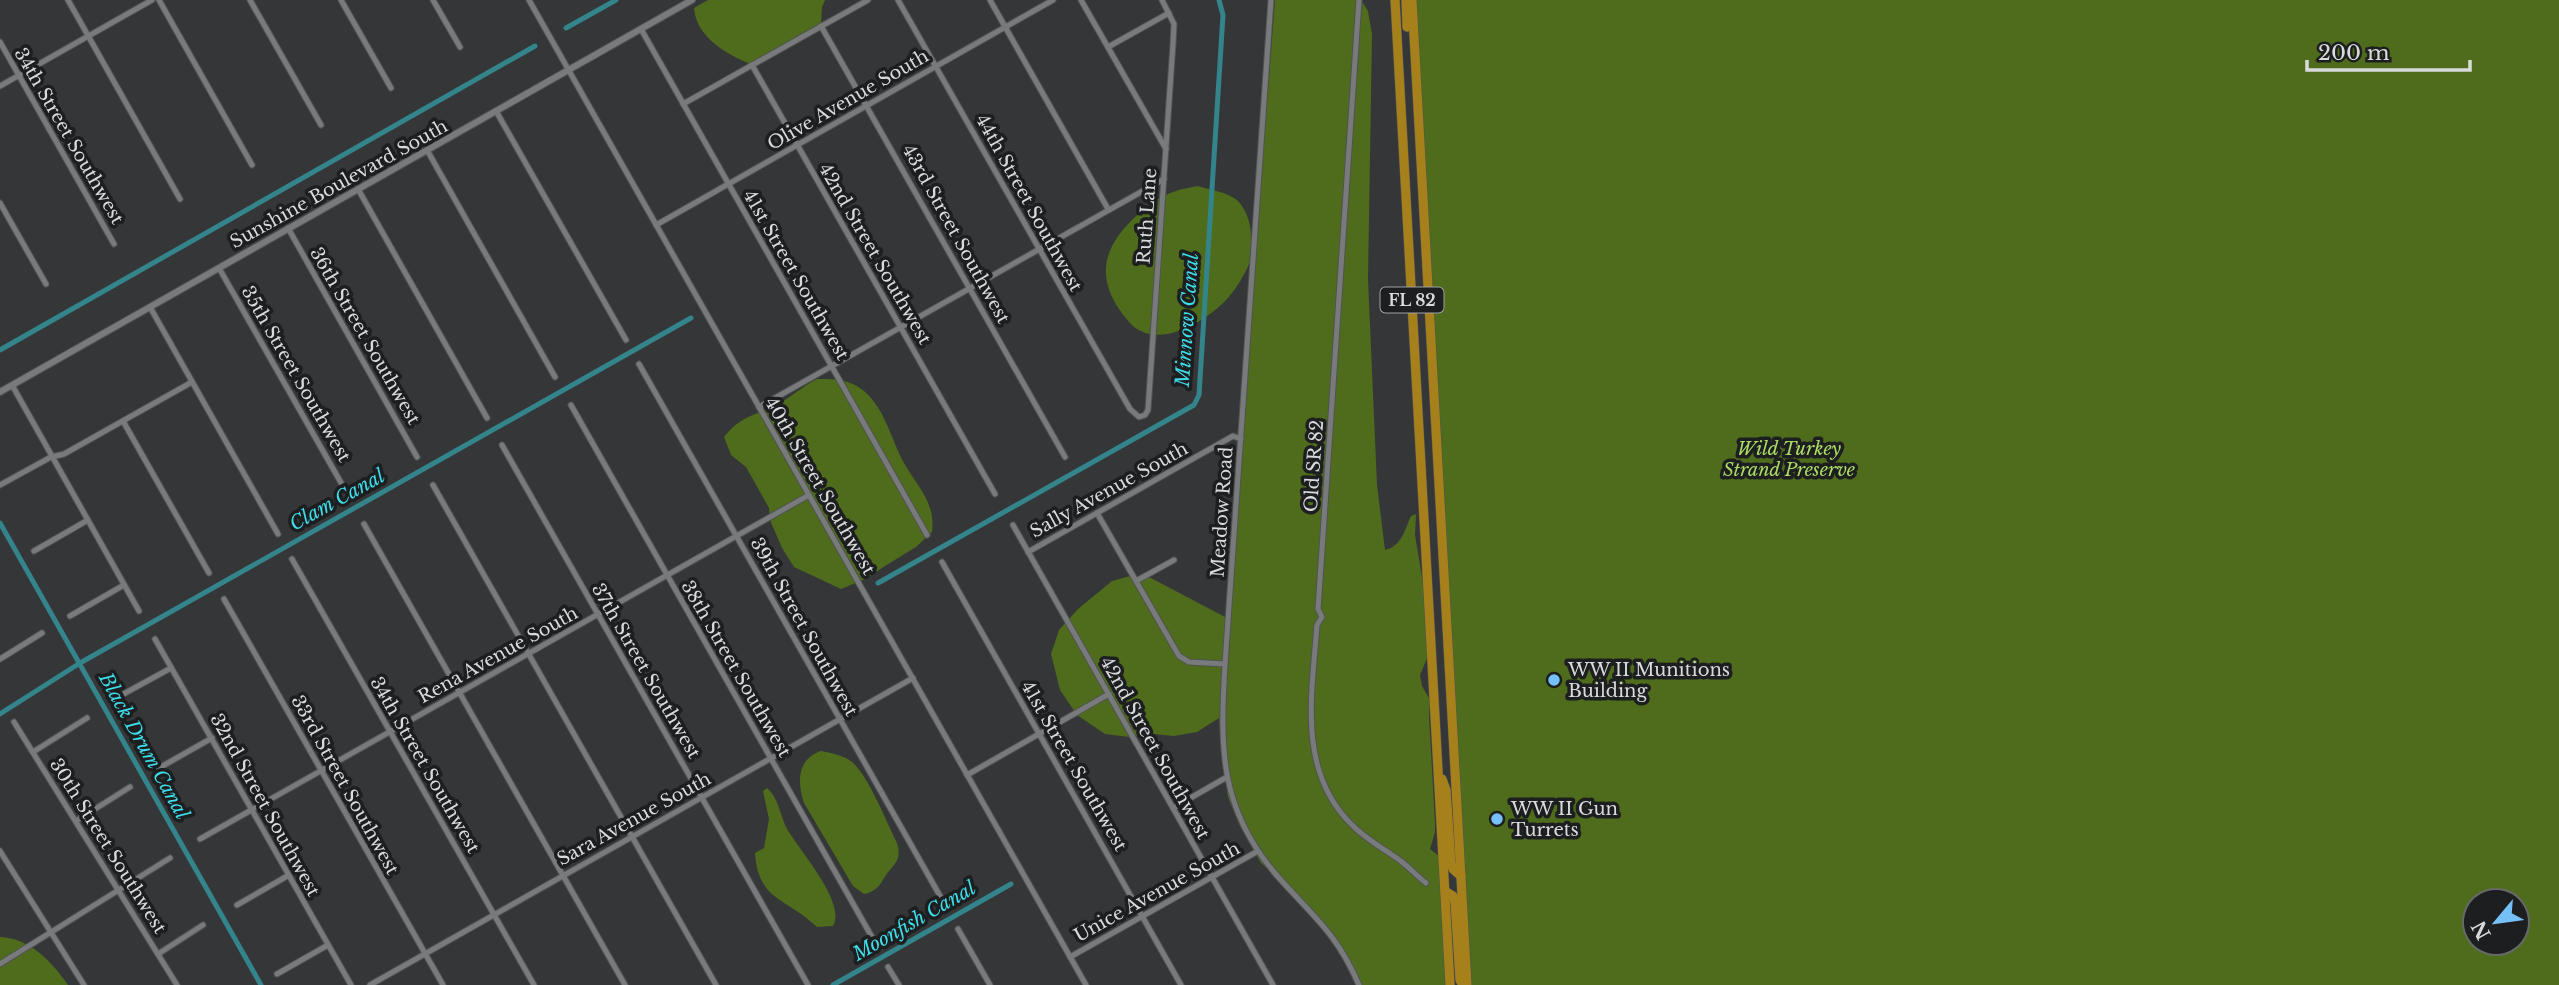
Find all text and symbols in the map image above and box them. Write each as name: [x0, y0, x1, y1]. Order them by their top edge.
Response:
scale bar: [2307, 28, 2470, 72]
text: 200 m: [2318, 40, 2390, 66]
street label: 34th Street Southwest: [10, 44, 129, 228]
street label: Olive Avenue South: [764, 45, 932, 155]
street label: 44th Street Southwest: [971, 110, 1087, 296]
street label: Sunshine Boulevard South: [226, 115, 452, 253]
street label: 43rd Street Southwest: [898, 141, 1014, 328]
street label: 42nd Street Southwest: [814, 160, 936, 349]
street label: Ruth Lane: [1133, 167, 1161, 265]
street label: 41st Street Southwest: [738, 186, 854, 364]
street label: 36th Street Southwest: [305, 243, 425, 429]
water label: Minnow Canal: [1171, 252, 1203, 389]
street label: 35th Street Southwest: [237, 282, 356, 466]
road number: FL 82: [1380, 288, 1444, 312]
street label: 40th Street Southwest: [760, 393, 880, 579]
street label: Old SR 82: [1300, 419, 1328, 513]
street label: Sally Avenue South: [1026, 437, 1192, 543]
park label: Wild Turkey Strand Preserve: [1723, 438, 1855, 481]
street label: Meadow Road: [1206, 446, 1238, 578]
water label: Clam Canal: [285, 464, 389, 536]
street label: 39th Street Southwest: [746, 534, 862, 720]
street label: 38th Street Southwest: [676, 577, 796, 761]
street label: 37th Street Southwest: [587, 580, 705, 763]
street label: Rena Avenue South: [414, 602, 582, 708]
street label: 42nd Street Southwest: [1096, 653, 1214, 843]
place label: WW II Munitions Building: [1567, 659, 1730, 702]
water label: Black Drum Canal: [94, 668, 194, 823]
marker: WW II Munitions Building: [1546, 672, 1562, 688]
street label: 34th Street Southwest: [366, 673, 485, 857]
street label: 41st Street Southwest: [1016, 677, 1132, 855]
street label: 33rd Street Southwest: [286, 691, 404, 879]
street label: 32nd Street Southwest: [205, 710, 325, 900]
street label: 30th Street Southwest: [45, 754, 171, 938]
street label: Sara Avenue South: [553, 768, 715, 870]
place label: WW II Gun Turrets: [1510, 798, 1618, 841]
marker: WW II Gun Turrets: [1489, 811, 1505, 827]
street label: Unice Avenue South: [1070, 837, 1244, 947]
water label: Moonfish Canal: [848, 876, 980, 966]
north arrow: [2461, 887, 2531, 957]
text: N: [2467, 916, 2496, 943]

